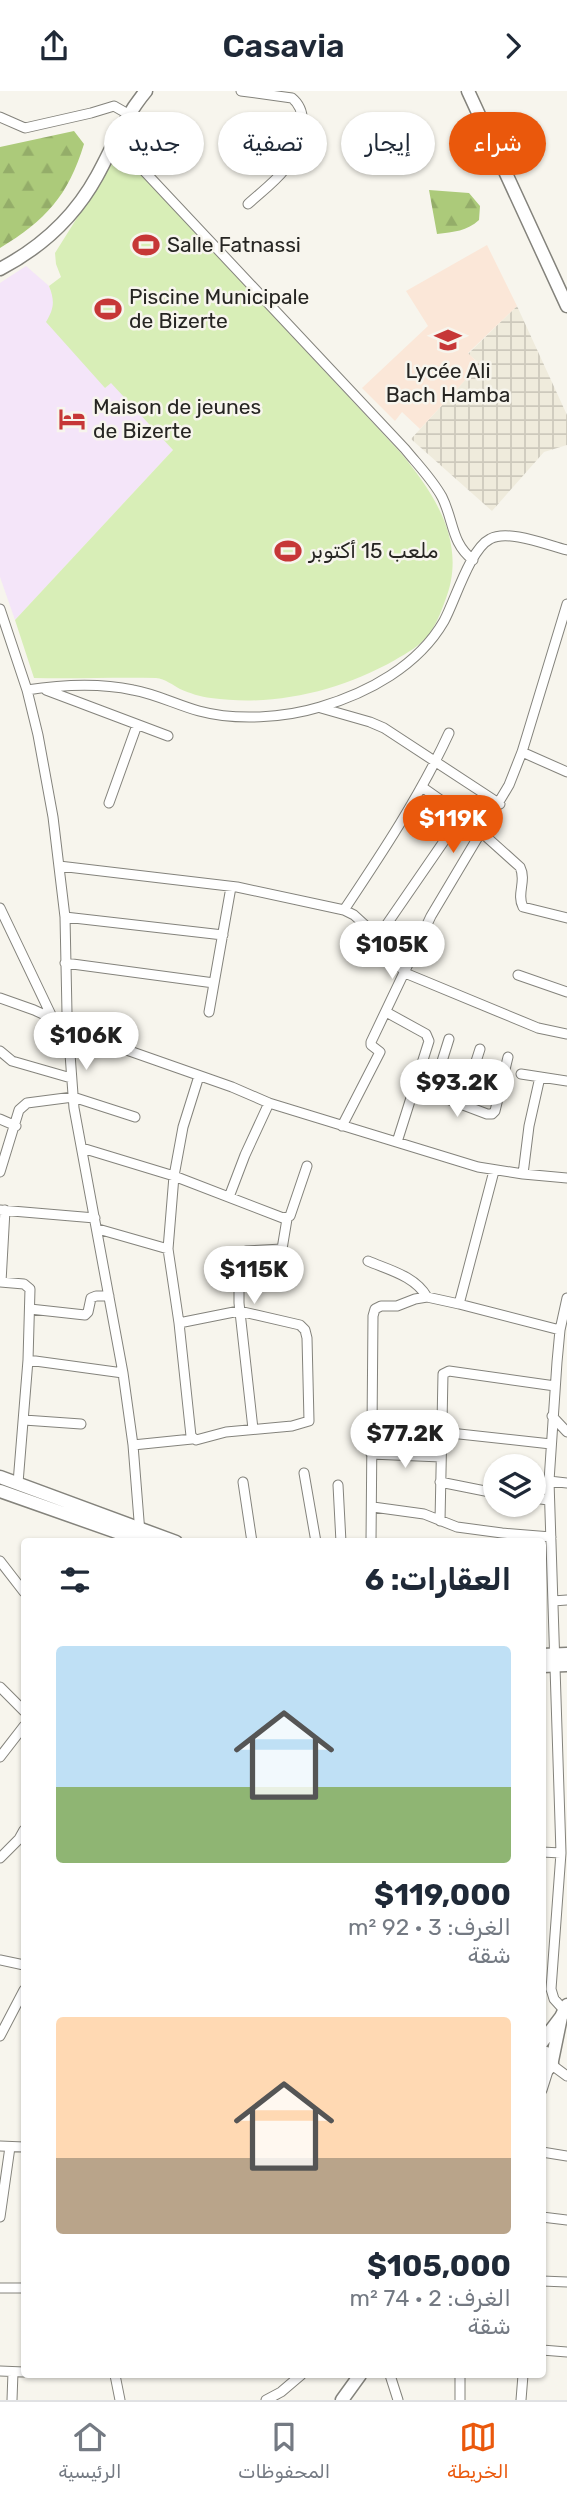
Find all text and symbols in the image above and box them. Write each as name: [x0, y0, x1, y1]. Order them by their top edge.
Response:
icon: share: [35, 27, 73, 65]
text: Casavia: [222, 27, 345, 65]
icon: forward: [494, 27, 532, 65]
chip: جديد: [104, 112, 204, 175]
chip: تصفية: [218, 112, 327, 175]
chip: إيجار: [341, 112, 435, 175]
chip: شراء: [449, 112, 546, 175]
sports icon: Salle Fatnassi: [131, 230, 161, 260]
place label: Salle Fatnassi: [167, 232, 301, 257]
place label: Piscine Municipale de Bizerte: [129, 284, 309, 333]
sports icon: Piscine Municipale de Bizerte: [93, 294, 123, 324]
school or university icon: Lycée Ali Bach Hamba: [433, 325, 463, 355]
place label: Lycée Ali Bach Hamba: [386, 358, 510, 407]
place label: Maison de jeunes de Bizerte: [93, 394, 261, 443]
hotel icon: Maison de jeunes de Bizerte: [57, 404, 87, 434]
sports icon: ملعب 15 أكتوبر: [273, 536, 303, 566]
place label: ملعب 15 أكتوبر: [307, 538, 438, 563]
pin: $119K: [404, 795, 502, 855]
text: $119K: [419, 804, 487, 832]
pin: $105K: [343, 921, 441, 981]
text: $105K: [356, 930, 428, 958]
pin: $106K: [37, 1013, 135, 1072]
text: $106K: [50, 1021, 122, 1049]
pin: $93.2K: [400, 1059, 514, 1119]
text: $93.2K: [416, 1068, 498, 1096]
pin: $115K: [205, 1247, 303, 1306]
text: $115K: [220, 1255, 288, 1283]
pin: $77.2K: [348, 1411, 462, 1470]
text: $77.2K: [366, 1419, 444, 1447]
map controls: [483, 1454, 546, 1517]
button: layers: [483, 1454, 546, 1517]
icon: filters: [56, 1561, 94, 1599]
text: العقارات: 6: [365, 1562, 511, 1598]
icon: home: [221, 1692, 347, 1818]
text: $119,000: [374, 1877, 511, 1913]
text: الغرف: 3 · 92 m²: [348, 1913, 511, 1941]
text: شقة: [467, 1941, 511, 1969]
icon: home: [221, 2063, 347, 2189]
text: $105,000: [367, 2248, 511, 2284]
text: الغرف: 2 · 74 m²: [349, 2284, 511, 2312]
text: شقة: [467, 2312, 511, 2340]
tab: الرئيسية: [58, 2418, 121, 2483]
tab: المحفوظات: [238, 2418, 330, 2483]
tab: الخريطة: [447, 2418, 509, 2483]

